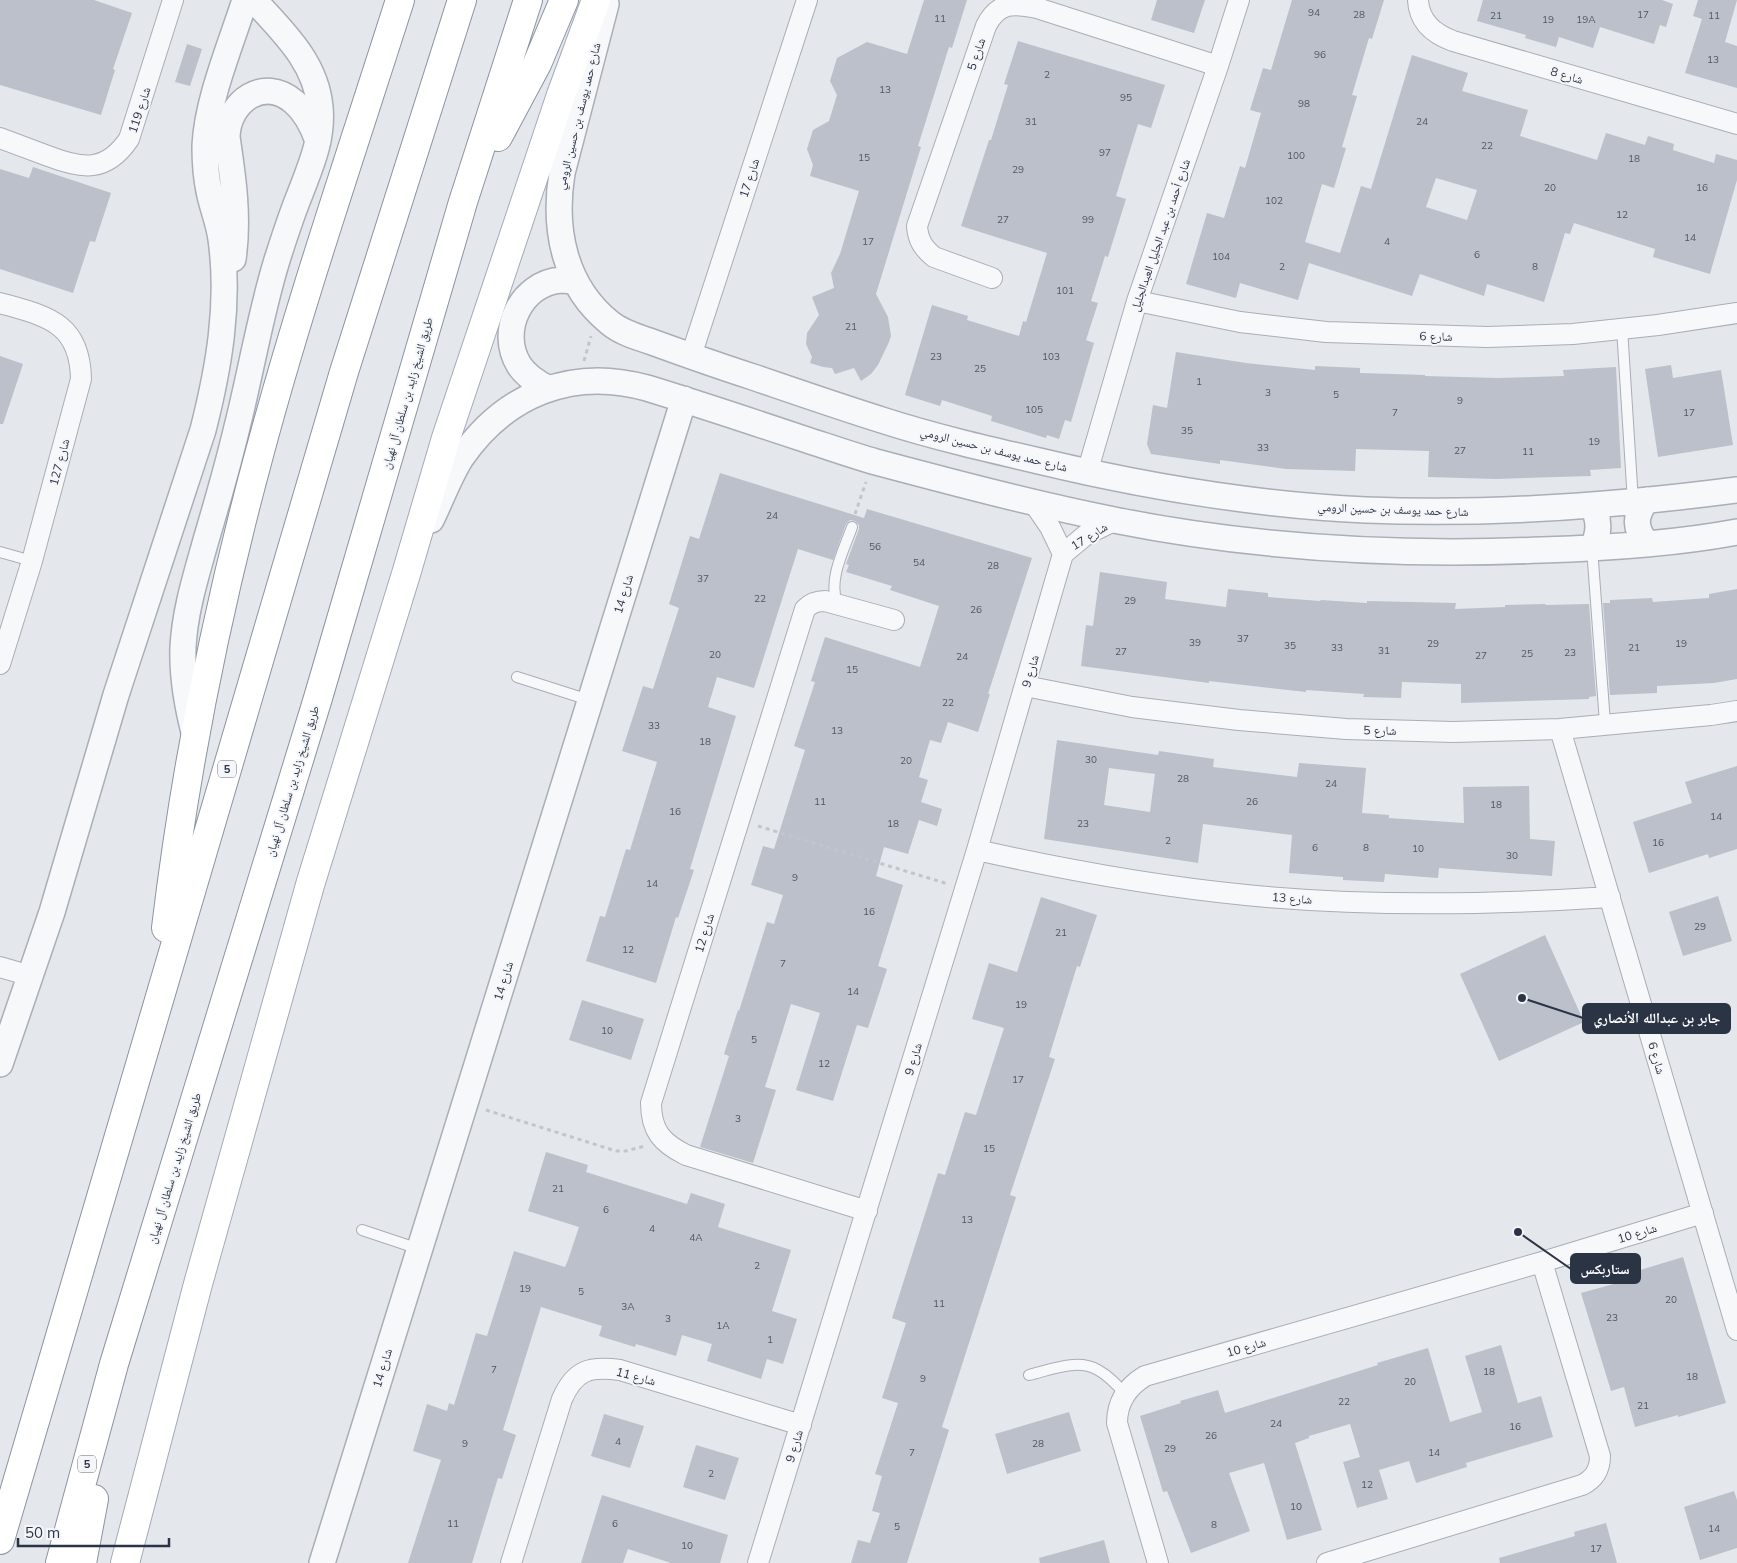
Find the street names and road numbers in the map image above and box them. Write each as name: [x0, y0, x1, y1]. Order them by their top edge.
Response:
street label: شارع 5: [964, 36, 989, 72]
street label: شارع حمد يوسف بن حسين الرومي: [552, 41, 607, 192]
street label: شارع 8: [1549, 63, 1585, 88]
street label: شارع 119: [125, 85, 154, 135]
street label: شارع 17: [736, 156, 763, 200]
street label: شارع أحمد بن عبد الجليل العبدالجليل: [1127, 157, 1194, 314]
street label: طريق الشيخ زايد بن سلطان آل نهيان: [378, 315, 436, 471]
street label: شارع 6: [1419, 328, 1453, 345]
street label: شارع حمد يوسف بن حسين الرومي: [918, 423, 1069, 478]
street label: شارع 127: [46, 437, 73, 487]
street label: شارع حمد يوسف بن حسين الرومي: [1317, 499, 1469, 522]
street label: شارع 17: [1068, 519, 1111, 554]
street label: شارع 14: [610, 572, 637, 616]
street label: شارع 9: [1018, 653, 1043, 689]
street label: طريق الشيخ زايد بن سلطان آل نهيان: [262, 703, 323, 859]
street label: شارع 5: [1363, 722, 1397, 739]
road number: 5: [218, 761, 236, 778]
street label: شارع 13: [1271, 889, 1313, 908]
street label: شارع 12: [691, 911, 718, 955]
street label: شارع 14: [490, 959, 517, 1003]
street label: شارع 6: [1644, 1040, 1669, 1076]
street label: شارع 9: [901, 1041, 926, 1077]
street label: طريق الشيخ زايد بن سلطان آل نهيان: [144, 1090, 205, 1246]
street label: شارع 10: [1616, 1220, 1659, 1247]
street label: شارع 10: [1225, 1334, 1268, 1361]
street label: شارع 14: [369, 1346, 396, 1390]
street label: شارع 11: [614, 1364, 658, 1389]
street label: شارع 9: [782, 1428, 807, 1464]
road number: 5: [78, 1456, 96, 1472]

